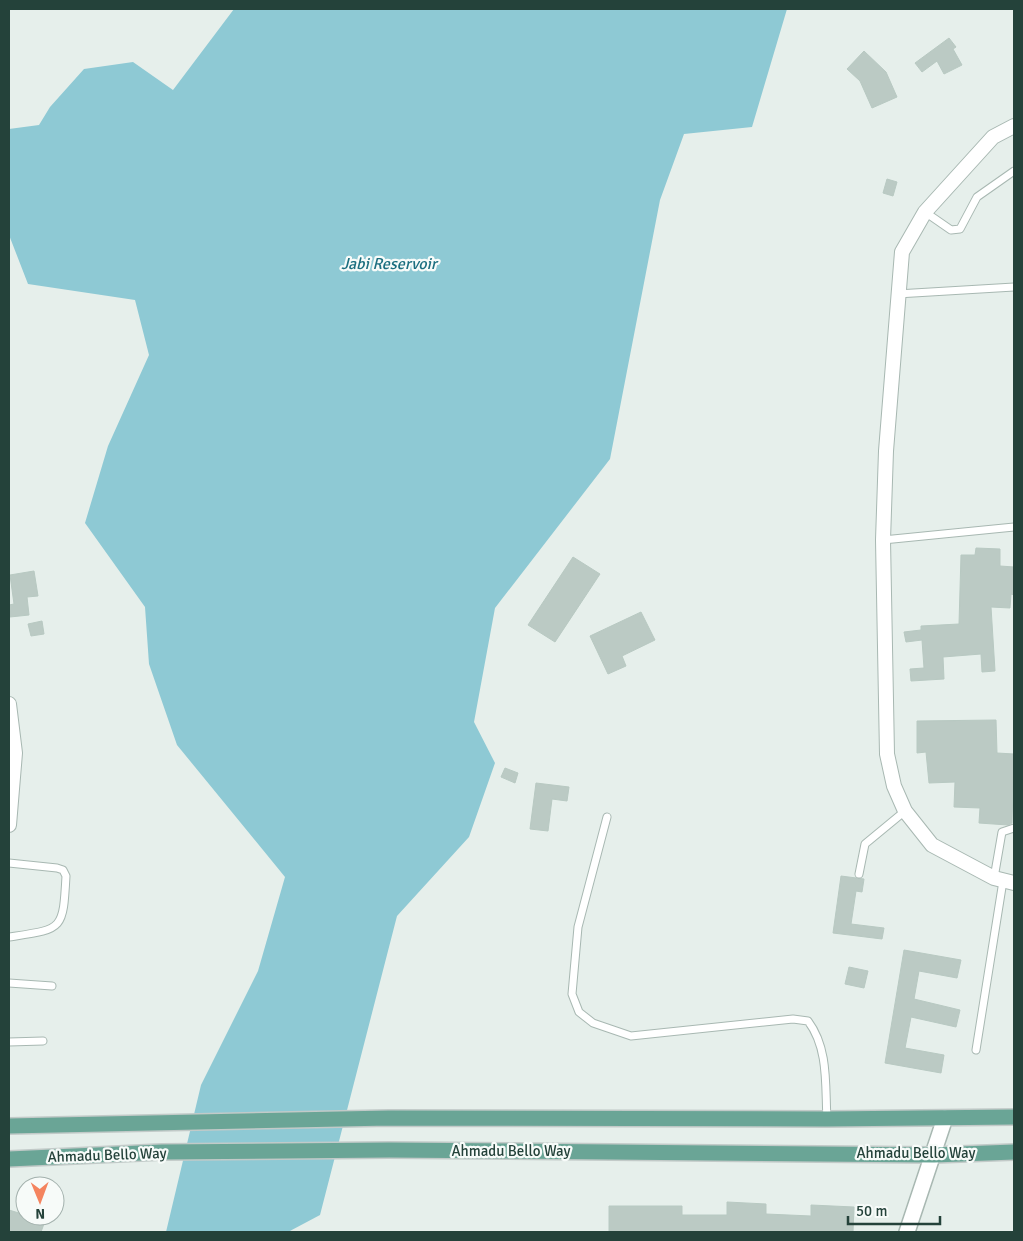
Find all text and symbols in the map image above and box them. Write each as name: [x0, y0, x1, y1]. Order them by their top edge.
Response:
water label: Jabi Reservoir: [341, 254, 439, 274]
street label: Ahmadu Bello Way: [451, 1142, 571, 1160]
street label: Ahmadu Bello Way: [47, 1144, 167, 1166]
street label: Ahmadu Bello Way: [856, 1144, 976, 1162]
north arrow: [15, 1176, 65, 1226]
scale bar: [848, 1194, 940, 1226]
text: 50 m: [856, 1202, 887, 1220]
text: N: [35, 1205, 45, 1222]

